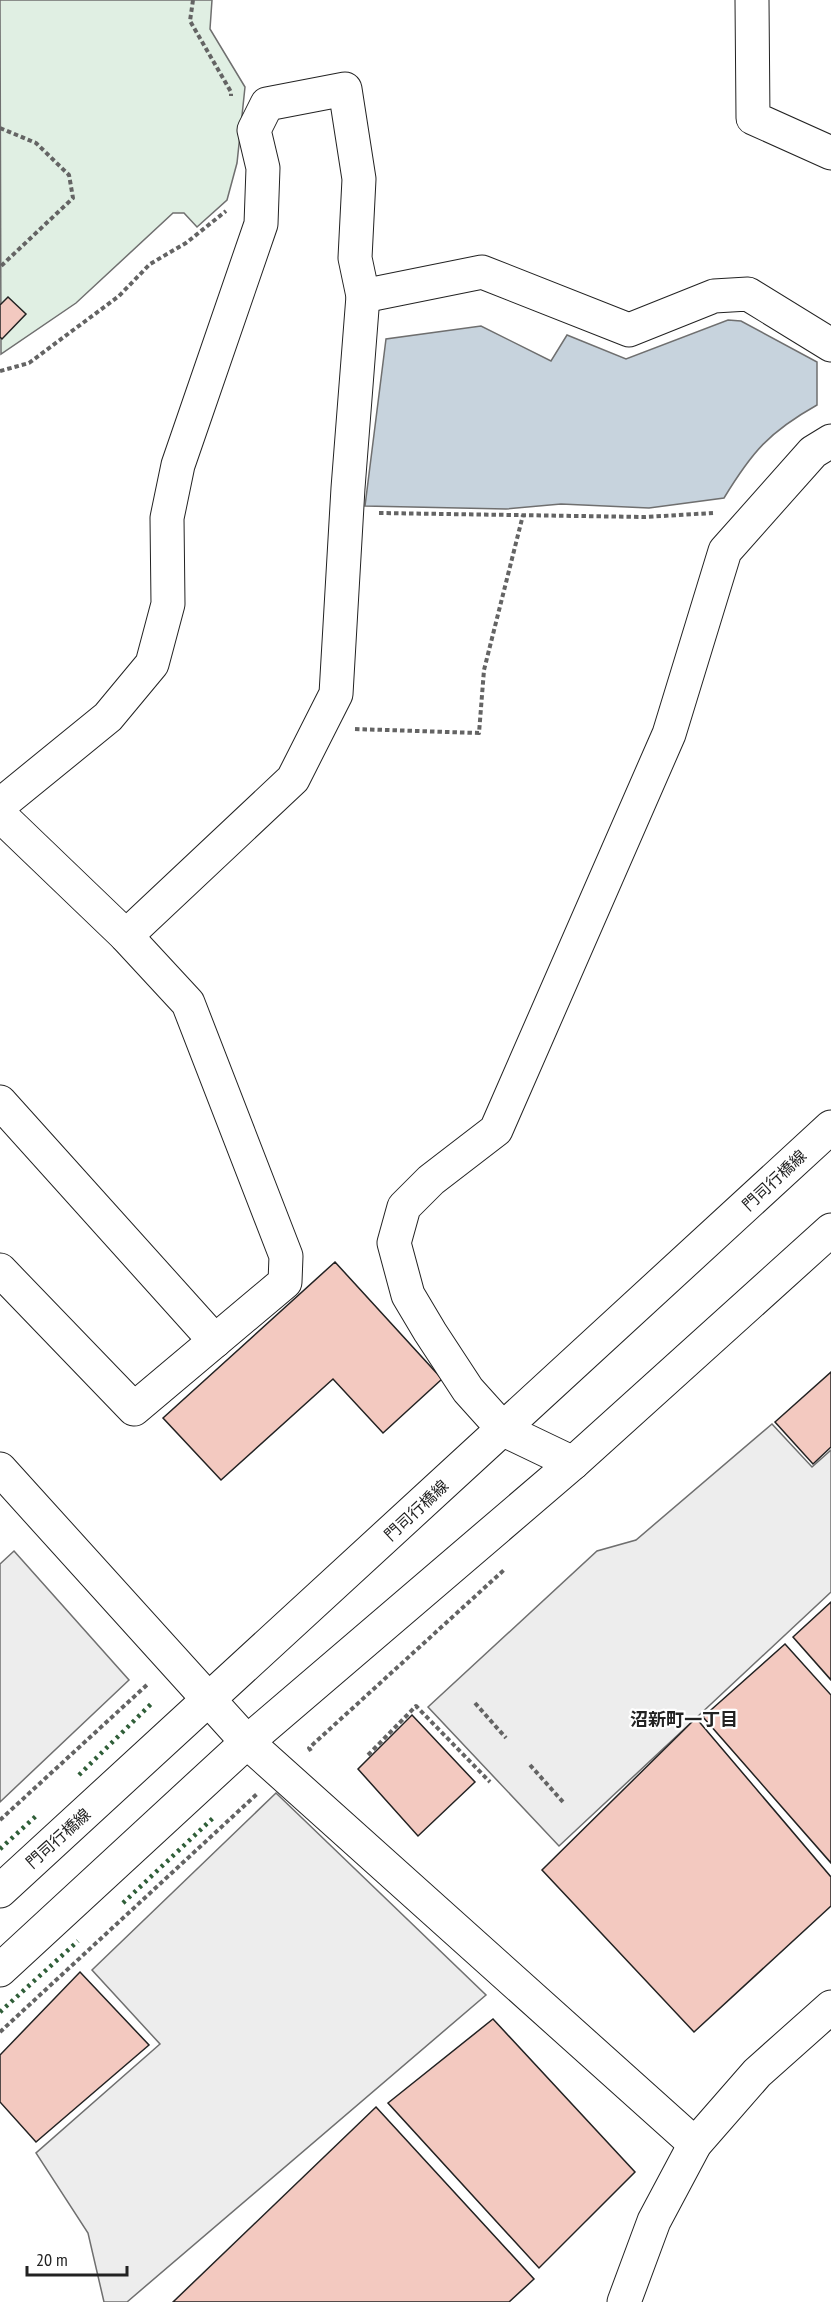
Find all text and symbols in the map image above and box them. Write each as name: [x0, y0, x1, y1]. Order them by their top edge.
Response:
street label: 門司行橋線: [738, 1145, 810, 1215]
street label: 門司行橋線: [380, 1475, 452, 1545]
district label: 沼新町一丁目: [630, 1708, 738, 1731]
street label: 門司行橋線: [22, 1804, 94, 1872]
scale bar: [27, 2239, 128, 2277]
text: 20 m: [36, 2248, 68, 2271]

